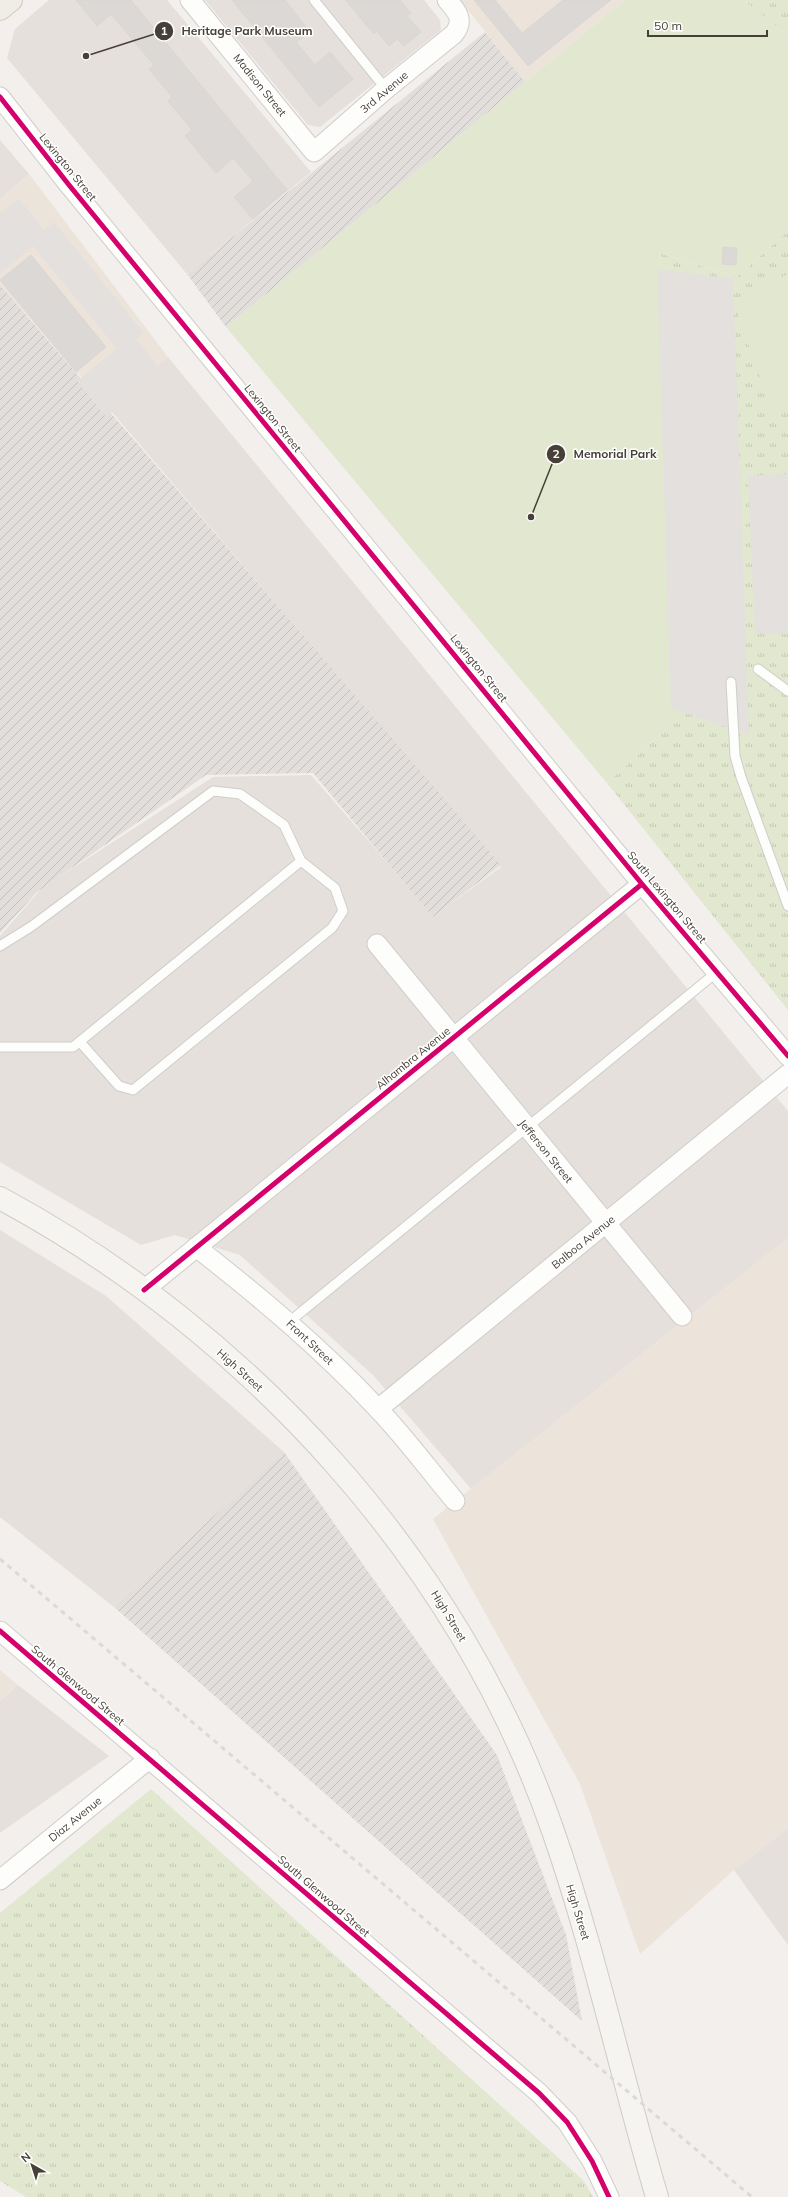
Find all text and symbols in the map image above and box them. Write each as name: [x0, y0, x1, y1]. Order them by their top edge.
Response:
scale bar: [648, 12, 767, 38]
text: 50 m: [654, 18, 682, 33]
callout: Heritage Park Museum: [154, 19, 321, 43]
text: 1: [160, 23, 168, 38]
text: Heritage Park Museum: [182, 23, 313, 38]
street label: Madison Street: [230, 51, 290, 119]
street label: 3rd Avenue: [357, 68, 411, 116]
street label: Lexington Street: [36, 130, 100, 204]
street label: Lexington Street: [241, 381, 305, 455]
callout: Memorial Park: [546, 442, 665, 466]
text: 2: [552, 446, 560, 461]
text: Memorial Park: [573, 446, 657, 461]
street label: Lexington Street: [447, 631, 511, 705]
street label: South Lexington Street: [624, 848, 710, 946]
street label: Alhambra Avenue: [373, 1024, 453, 1092]
street label: Jefferson Street: [516, 1116, 576, 1186]
street label: Balboa Avenue: [549, 1212, 617, 1272]
street label: Front Street: [283, 1316, 337, 1368]
street label: High Street: [214, 1346, 266, 1395]
street label: High Street: [428, 1588, 470, 1644]
street label: South Glenwood Street: [28, 1642, 128, 1728]
street label: Diaz Avenue: [46, 1793, 104, 1845]
street label: South Glenwood Street: [275, 1852, 373, 1940]
street label: High Street: [563, 1882, 593, 1942]
north arrow: [12, 2145, 52, 2185]
text: N: [18, 2149, 33, 2165]

